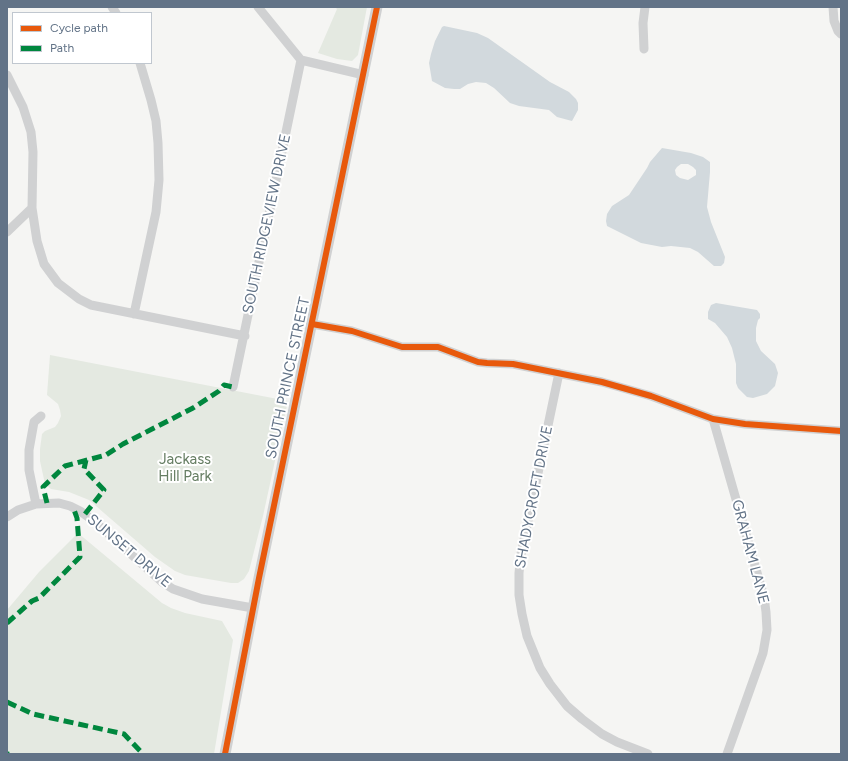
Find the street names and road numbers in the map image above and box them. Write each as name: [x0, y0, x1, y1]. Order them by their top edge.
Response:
street label: SOUTH RIDGEVIEW DRIVE: [239, 133, 295, 315]
street label: SOUTH PRINCE STREET: [262, 296, 314, 460]
street label: SHADYCROFT DRIVE: [511, 424, 557, 570]
street label: GRAHAM LANE: [727, 498, 773, 606]
street label: SUNSET DRIVE: [83, 511, 175, 591]

